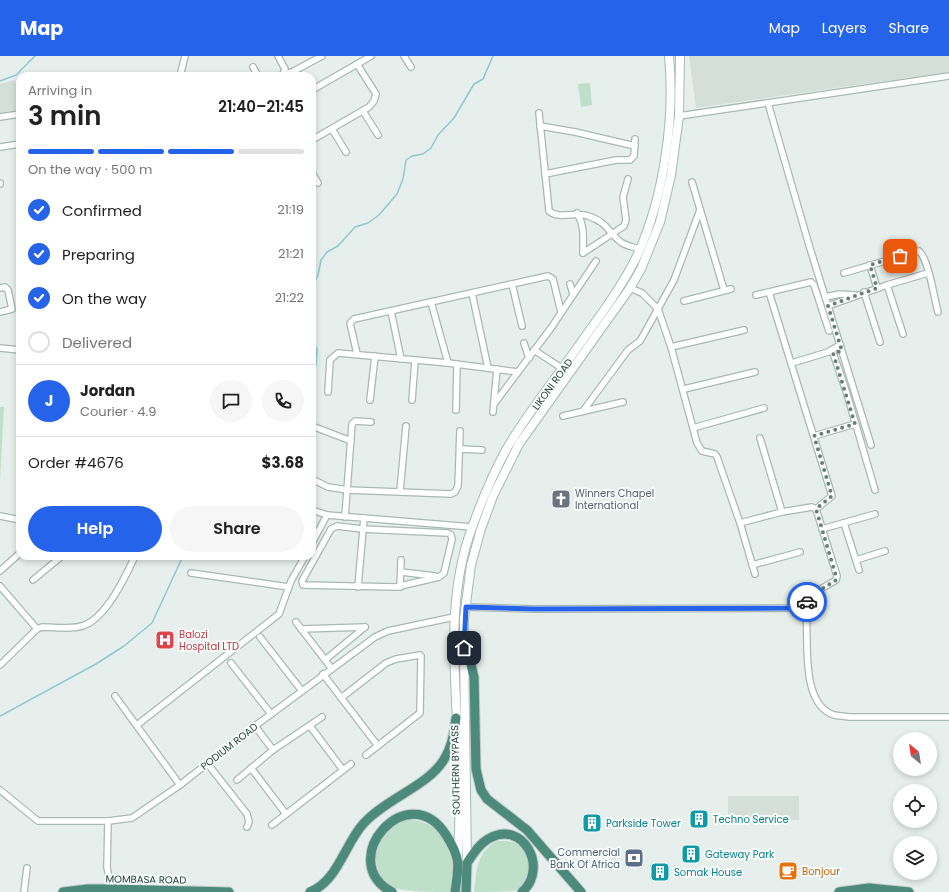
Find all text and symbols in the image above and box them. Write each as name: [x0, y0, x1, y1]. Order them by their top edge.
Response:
text: Map: [20, 15, 63, 42]
text: Map: [769, 18, 800, 38]
text: Layers: [822, 18, 866, 38]
text: Share: [888, 18, 929, 38]
text: Arriving in: [28, 81, 92, 100]
text: 21:40–21:45: [218, 96, 304, 117]
text: 3 min: [28, 98, 101, 134]
text: On the way · 500 m: [28, 160, 152, 179]
icon: check: [28, 199, 50, 221]
text: Confirmed: [62, 200, 142, 221]
text: 21:19: [277, 200, 304, 219]
pin: [883, 239, 917, 273]
icon: check: [28, 243, 50, 265]
text: Preparing: [62, 244, 135, 265]
text: 21:21: [278, 244, 304, 263]
icon: bag: [889, 245, 911, 267]
icon: check: [28, 287, 50, 309]
text: On the way: [62, 288, 147, 309]
text: 21:22: [275, 288, 304, 307]
text: Delivered: [62, 332, 132, 353]
street label: LIKONI ROAD: [529, 355, 576, 413]
text: Jordan: [80, 380, 135, 401]
button: chat: [210, 380, 252, 422]
button: phone: [262, 380, 304, 422]
text: J: [45, 390, 53, 411]
text: Courier · 4.9: [80, 402, 156, 421]
text: Order #4676: [28, 452, 124, 473]
text: $3.68: [262, 452, 304, 473]
place label: Winners Chapel International: [575, 486, 654, 513]
church icon: Winners Chapel International: [550, 488, 572, 510]
button: Help: [28, 506, 162, 552]
button: Share: [170, 506, 304, 552]
courier: [787, 582, 827, 622]
icon: car: [796, 591, 818, 613]
place label: Balozi Hospital LTD: [179, 627, 239, 654]
hospital icon: Balozi Hospital LTD: [154, 629, 176, 651]
pin: [447, 631, 481, 665]
icon: home: [453, 637, 475, 659]
street label: PODIUM ROAD: [198, 719, 261, 774]
street label: SOUTHERN BYPASS: [447, 725, 464, 815]
north arrow: [893, 732, 937, 776]
map controls: [893, 732, 937, 880]
button: locate: [893, 784, 937, 828]
building icon: Techno Service: [688, 808, 710, 830]
building icon: Parkside Tower: [581, 812, 603, 834]
place label: Techno Service: [713, 812, 789, 827]
place label: Parkside Tower: [606, 816, 681, 831]
button: layers: [893, 836, 937, 880]
building icon: Gateway Park: [680, 843, 702, 865]
place label: Commercial Bank Of Africa: [550, 845, 620, 872]
bank icon: Commercial Bank Of Africa: [623, 847, 645, 869]
place label: Gateway Park: [705, 847, 775, 862]
cafe icon: Bonjour: [777, 860, 799, 882]
building icon: Somak House: [649, 861, 671, 883]
place label: Bonjour: [802, 864, 840, 879]
place label: Somak House: [674, 865, 742, 880]
street label: MOMBASA ROAD: [105, 871, 187, 888]

